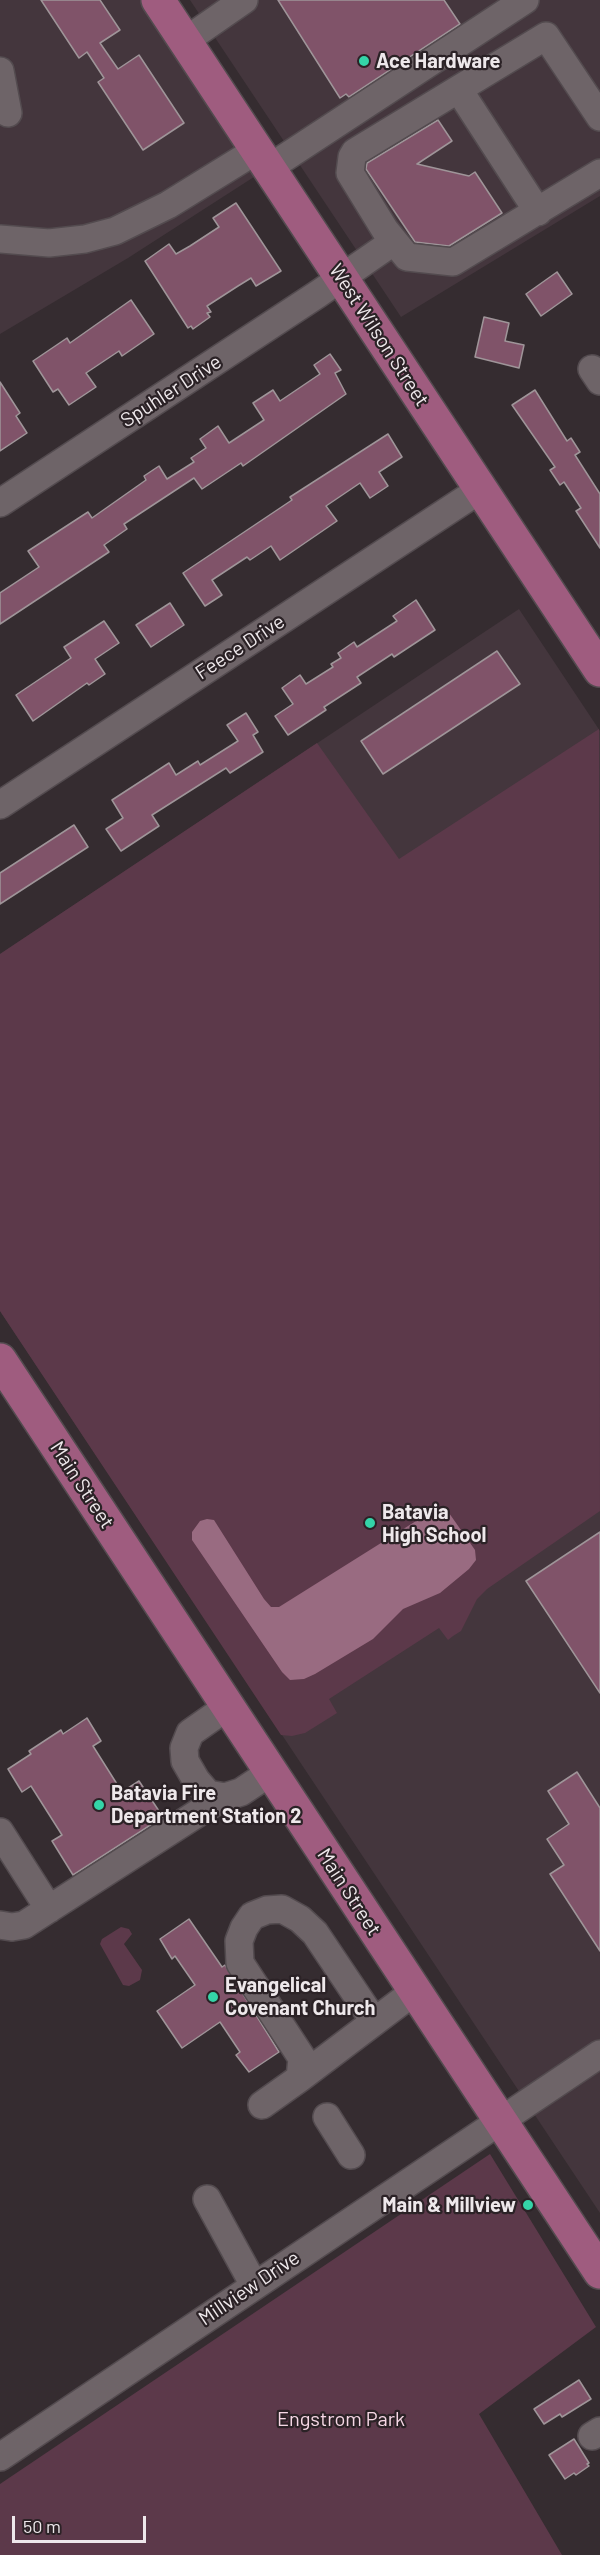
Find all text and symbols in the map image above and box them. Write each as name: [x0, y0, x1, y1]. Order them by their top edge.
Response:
place label: Ace Hardware: [376, 49, 500, 73]
marker: Ace Hardware: [357, 54, 371, 68]
street label: West Wilson Street: [324, 259, 434, 411]
street label: Spuhler Drive: [116, 350, 226, 432]
street label: Feece Drive: [191, 609, 289, 685]
street label: Main Street: [45, 1437, 119, 1533]
place label: Batavia High School: [382, 1500, 486, 1547]
marker: Batavia High School: [363, 1516, 377, 1530]
place label: Batavia Fire Department Station 2: [111, 1781, 301, 1828]
marker: Batavia Fire Department Station 2: [92, 1798, 106, 1812]
street label: Main Street: [312, 1844, 386, 1940]
place label: Evangelical Covenant Church: [225, 1973, 375, 2020]
marker: Evangelical Covenant Church: [206, 1990, 220, 2004]
place label: Main & Millview: [382, 2193, 516, 2217]
marker: Main & Millview: [521, 2198, 535, 2212]
street label: Millview Drive: [194, 2245, 304, 2331]
park label: Engstrom Park: [277, 2407, 405, 2431]
scale bar: [15, 2504, 148, 2542]
text: 50 m: [23, 2515, 61, 2537]

